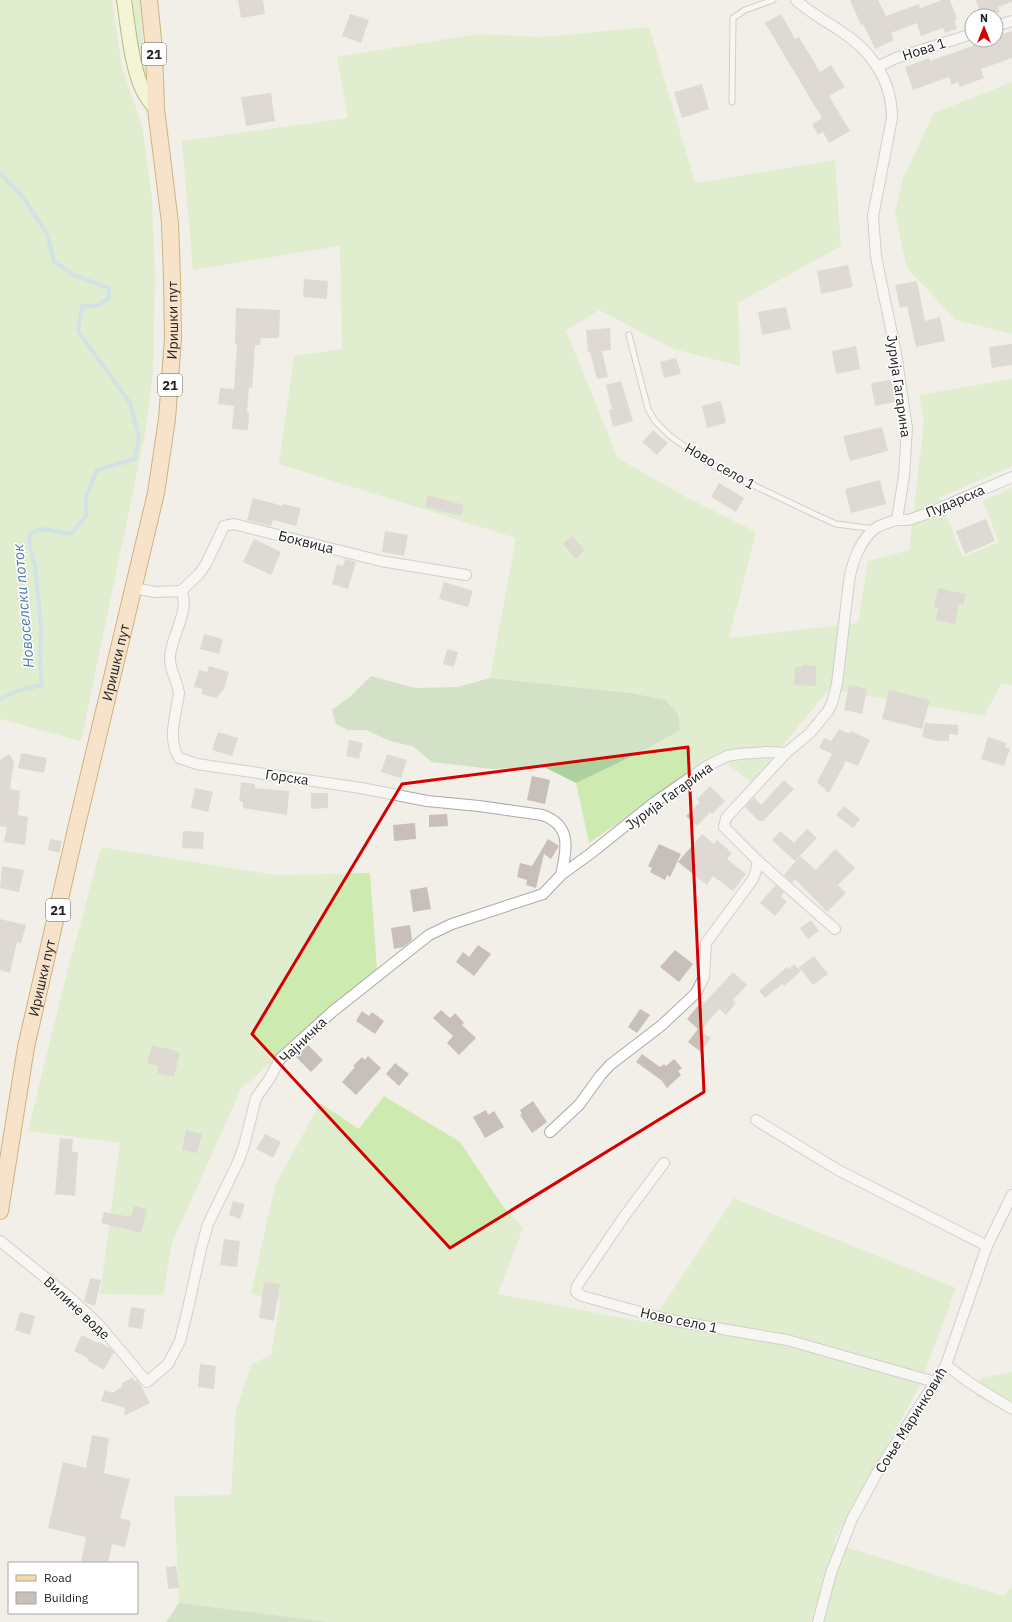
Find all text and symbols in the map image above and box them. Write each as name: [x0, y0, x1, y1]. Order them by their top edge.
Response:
north arrow: [964, 8, 1004, 48]
text: N: [980, 11, 988, 25]
street label: Нова 1: [900, 34, 948, 64]
road number: 21: [142, 43, 166, 65]
street label: Иришки пут: [162, 280, 182, 360]
street label: Јурија Гагарина: [883, 334, 915, 439]
road number: 21: [158, 374, 182, 396]
street label: Ново село 1: [681, 439, 759, 493]
street label: Пударска: [923, 480, 988, 521]
street label: Боквица: [276, 526, 336, 558]
water label: Новоселски поток: [8, 542, 38, 669]
street label: Иришки пут: [98, 622, 134, 703]
street label: Јурија Гагарина: [622, 758, 717, 834]
street label: Горска: [264, 765, 310, 789]
road number: 21: [46, 899, 70, 921]
street label: Иришки пут: [24, 937, 59, 1018]
street label: Чајничка: [276, 1013, 331, 1067]
street label: Вилине воде: [40, 1273, 114, 1344]
street label: Ново село 1: [639, 1303, 719, 1337]
street label: Соње Маринковић: [871, 1364, 951, 1476]
legend: [8, 1562, 138, 1614]
text: Road: [44, 1570, 72, 1585]
text: Building: [44, 1590, 89, 1605]

